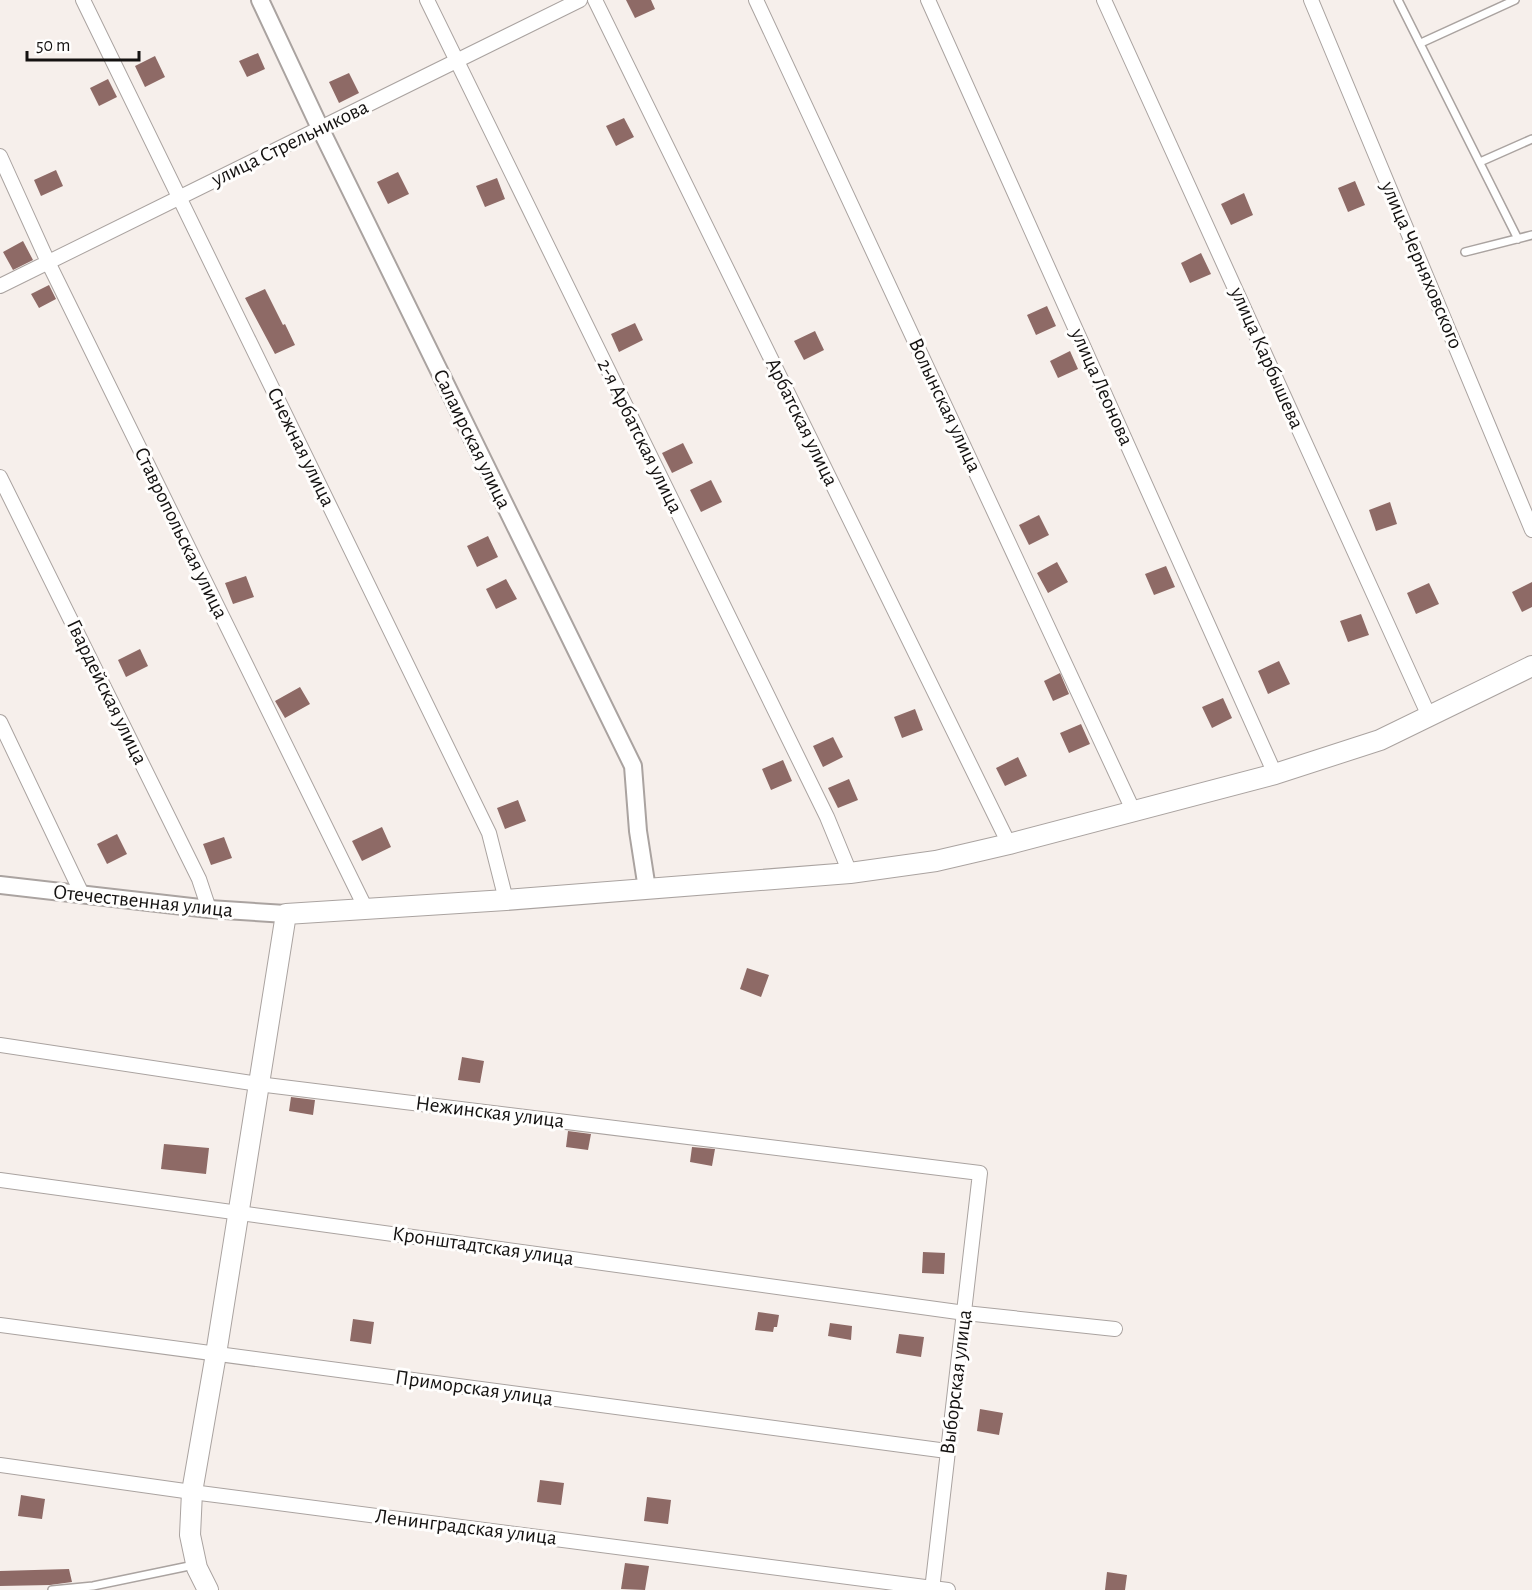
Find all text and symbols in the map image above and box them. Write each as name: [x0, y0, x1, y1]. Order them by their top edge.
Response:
scale bar: [27, 24, 140, 62]
text: 50 m: [36, 37, 70, 55]
street label: улица Стрельникова: [207, 96, 372, 190]
street label: улица Черняховского: [1377, 177, 1467, 352]
street label: улица Карбышева: [1226, 283, 1308, 432]
street label: улица Леонова: [1066, 324, 1137, 449]
street label: Волынская улица: [905, 335, 985, 476]
street label: 2-я Арбатская улица: [594, 355, 687, 517]
street label: Арбатская улица: [762, 355, 842, 490]
street label: Салаирская улица: [429, 366, 515, 513]
street label: Снежная улица: [263, 384, 339, 510]
street label: Ставропольская улица: [130, 444, 232, 623]
street label: Гвардейская улица: [63, 616, 151, 768]
street label: Отечественная улица: [52, 881, 234, 921]
street label: Нежинская улица: [414, 1092, 566, 1132]
street label: Кронштадтская улица: [391, 1223, 576, 1269]
street label: Выборская улица: [937, 1308, 975, 1456]
street label: Приморская улица: [394, 1367, 555, 1410]
street label: Ленинградская улица: [374, 1505, 558, 1549]

